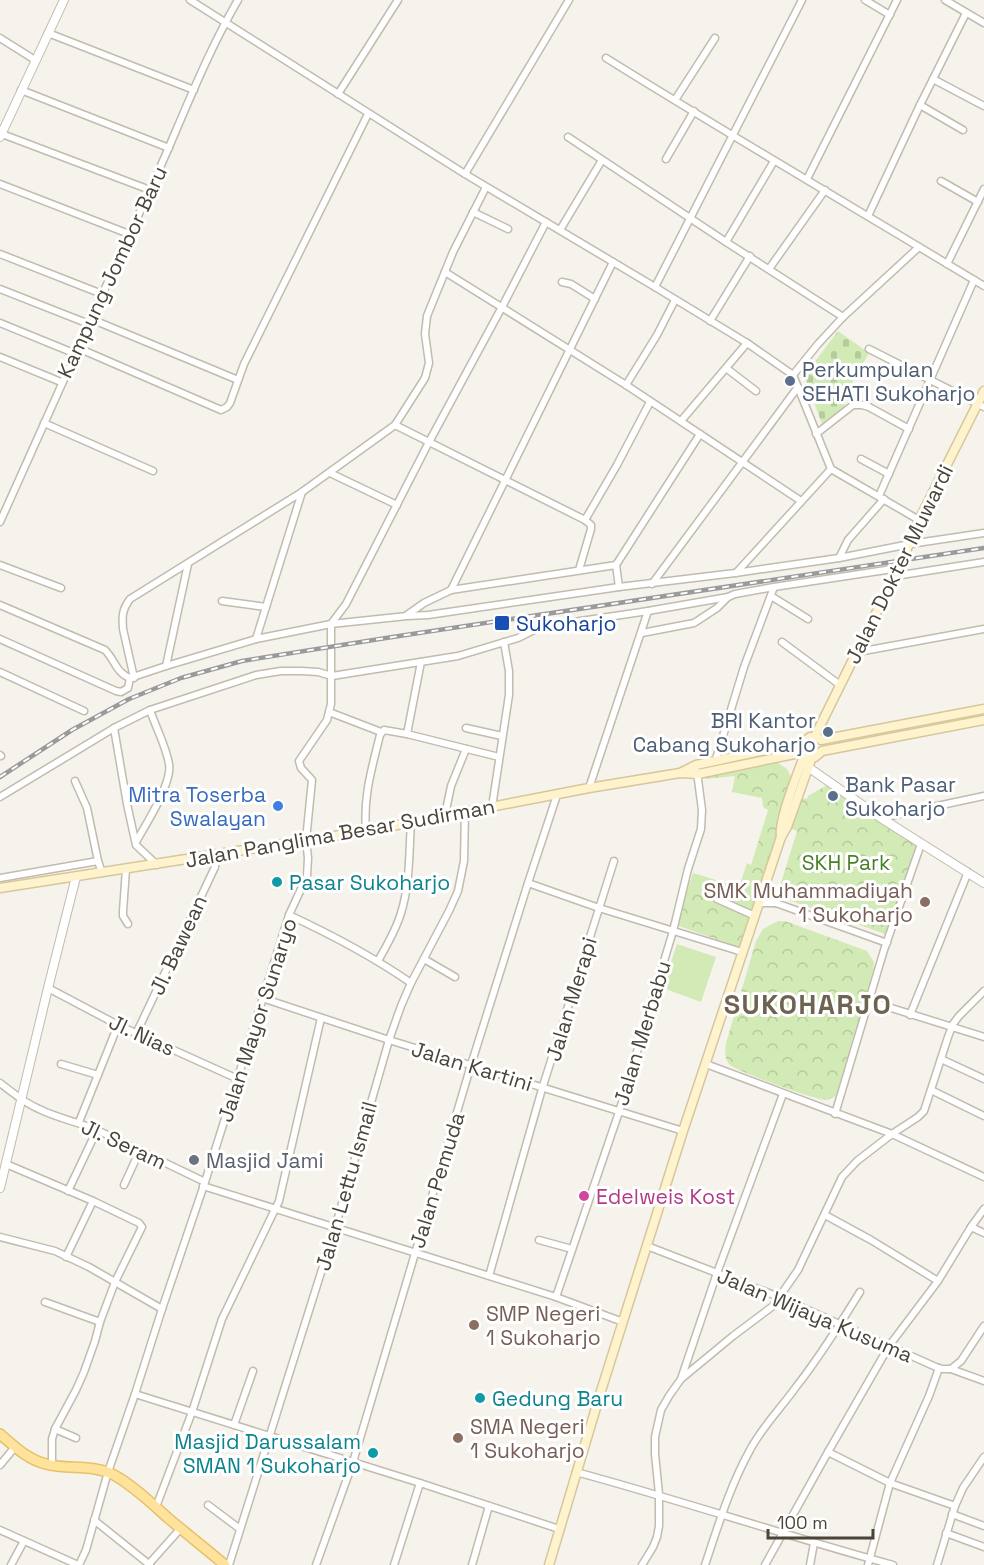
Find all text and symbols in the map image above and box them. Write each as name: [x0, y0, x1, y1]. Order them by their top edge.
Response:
street label: Kampung Jombor Baru: [51, 162, 173, 382]
place label: Perkumpulan SEHATI Sukoharjo: [802, 356, 975, 407]
marker: Perkumpulan SEHATI Sukoharjo: [783, 374, 797, 388]
street label: Jalan Dokter Muwardi: [839, 460, 959, 668]
place label: Sukoharjo: [516, 610, 616, 637]
marker: Sukoharjo: [493, 614, 511, 632]
place label: BRI Kantor Cabang Sukoharjo: [633, 707, 816, 758]
marker: BRI Kantor Cabang Sukoharjo: [821, 725, 835, 739]
place label: Bank Pasar Sukoharjo: [845, 771, 956, 822]
place label: Mitra Toserba Swalayan: [128, 781, 266, 832]
marker: Bank Pasar Sukoharjo: [826, 789, 840, 803]
street label: Jalan Panglima Besar Sudirman: [183, 792, 497, 874]
marker: Mitra Toserba Swalayan: [271, 799, 285, 813]
park label: SKH Park: [802, 849, 890, 876]
place label: Pasar Sukoharjo: [289, 869, 450, 896]
marker: Pasar Sukoharjo: [270, 875, 284, 889]
place label: SMK Muhammadiyah 1 Sukoharjo: [703, 877, 913, 928]
street label: Jl. Bawean: [143, 891, 213, 999]
marker: SMK Muhammadiyah 1 Sukoharjo: [918, 895, 932, 909]
street label: Jalan Mayor Sunaryo: [211, 915, 303, 1125]
street label: Jalan Merapi: [539, 934, 603, 1064]
street label: Jalan Merbabu: [607, 957, 677, 1109]
district label: SUKOHARJO: [724, 987, 892, 1022]
street label: Jl. Nias: [105, 1008, 179, 1062]
street label: Jalan Kartini: [408, 1035, 536, 1097]
street label: Jalan Lettu Ismail: [309, 1098, 383, 1274]
street label: Jalan Pemuda: [404, 1109, 470, 1251]
street label: Jl. Seram: [77, 1113, 171, 1175]
place label: Masjid Jami: [206, 1147, 324, 1174]
marker: Masjid Jami: [187, 1153, 201, 1167]
place label: Edelweis Kost: [596, 1183, 735, 1210]
marker: Edelweis Kost: [577, 1189, 591, 1203]
street label: Jalan Wijaya Kusuma: [713, 1262, 917, 1368]
place label: SMP Negeri 1 Sukoharjo: [486, 1300, 601, 1351]
marker: SMP Negeri 1 Sukoharjo: [467, 1318, 481, 1332]
place label: Gedung Baru: [492, 1385, 623, 1412]
marker: Gedung Baru: [473, 1391, 487, 1405]
place label: SMA Negeri 1 Sukoharjo: [470, 1413, 585, 1464]
place label: Masjid Darussalam SMAN 1 Sukoharjo: [174, 1428, 361, 1479]
marker: SMA Negeri 1 Sukoharjo: [451, 1431, 465, 1445]
marker: Masjid Darussalam SMAN 1 Sukoharjo: [366, 1446, 380, 1460]
scale bar: [768, 1502, 873, 1540]
text: 100 m: [777, 1511, 828, 1534]

